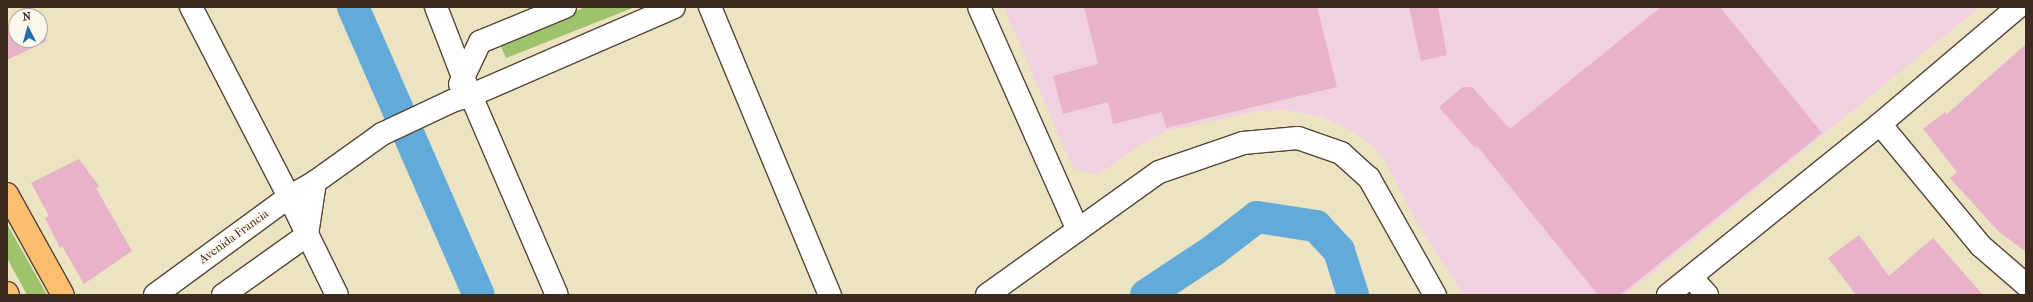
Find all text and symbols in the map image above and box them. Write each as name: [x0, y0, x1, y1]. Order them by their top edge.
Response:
north arrow: [8, 8, 48, 48]
text: N: [22, 10, 32, 23]
street label: Avenida Francia: [196, 207, 272, 267]

